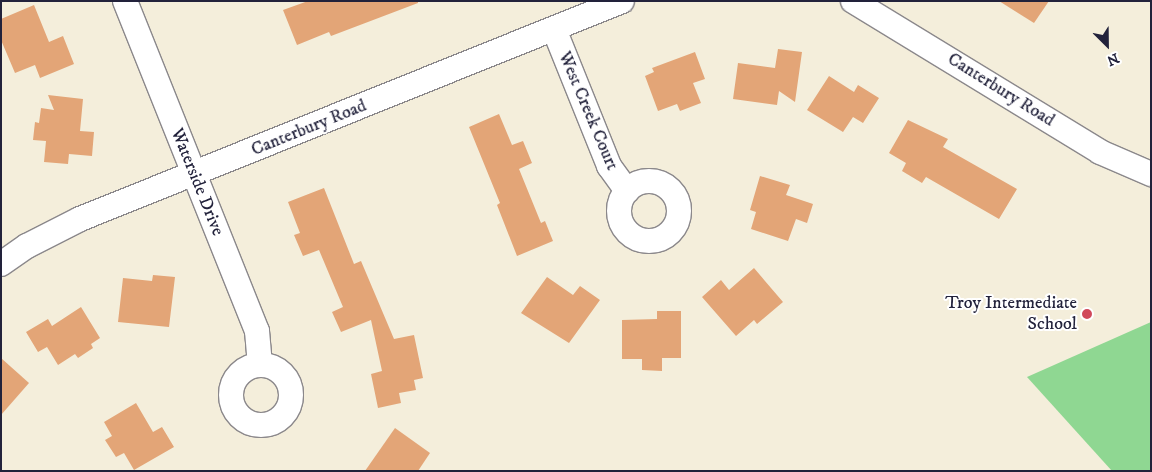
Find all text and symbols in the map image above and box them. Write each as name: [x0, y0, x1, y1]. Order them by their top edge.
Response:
north arrow: [1082, 20, 1132, 70]
street label: West Creek Court: [553, 48, 623, 174]
street label: Canterbury Road: [943, 48, 1059, 132]
text: N: [1104, 48, 1122, 69]
street label: Canterbury Road: [248, 95, 370, 161]
street label: Waterside Drive: [166, 125, 228, 239]
place label: Troy Intermediate School: [945, 293, 1077, 336]
marker: Troy Intermediate School: [1081, 308, 1093, 320]

